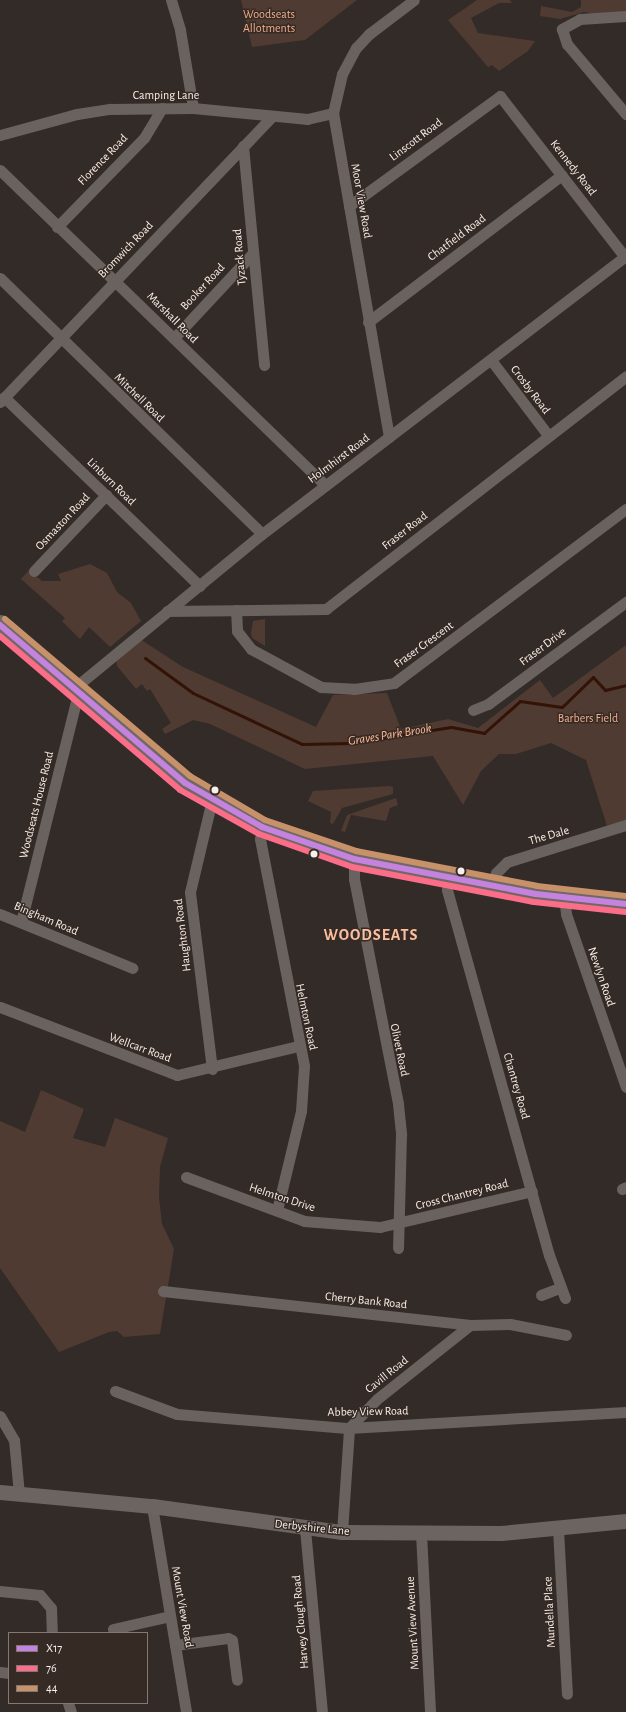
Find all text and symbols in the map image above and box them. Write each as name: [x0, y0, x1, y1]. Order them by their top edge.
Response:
park label: Woodseats Allotments: [243, 8, 295, 36]
street label: Camping Lane: [133, 89, 199, 103]
street label: Linscott Road: [387, 115, 445, 165]
street label: Florence Road: [75, 131, 131, 189]
street label: Kennedy Road: [547, 137, 599, 199]
street label: Moor View Road: [347, 162, 375, 240]
street label: Chatfield Road: [425, 211, 489, 265]
street label: Bromwich Road: [95, 219, 157, 281]
street label: Tyzack Road: [230, 228, 250, 286]
street label: Booker Road: [178, 261, 228, 313]
street label: Marshall Road: [143, 289, 201, 347]
street label: Crosby Road: [507, 363, 553, 417]
street label: Mitchell Road: [111, 371, 167, 425]
street label: Holmhirst Road: [305, 431, 373, 487]
street label: Linburn Road: [84, 455, 138, 509]
street label: Osmaston Road: [33, 490, 93, 554]
street label: Fraser Road: [379, 509, 431, 553]
street label: Fraser Crescent: [391, 619, 457, 671]
street label: Fraser Drive: [517, 625, 569, 669]
park label: Barbers Field: [558, 712, 618, 726]
water label: Graves Park Brook: [347, 722, 433, 750]
street label: Woodseats House Road: [17, 750, 57, 860]
unlabelled marker: [210, 785, 220, 795]
street label: The Dale: [527, 823, 571, 849]
unlabelled marker: [309, 849, 319, 859]
unlabelled marker: [456, 866, 466, 876]
street label: Haughton Road: [171, 898, 195, 972]
street label: Bingham Road: [12, 899, 80, 939]
district label: WOODSEATS: [324, 925, 418, 945]
street label: Newlyn Road: [584, 945, 618, 1009]
street label: Helmton Road: [292, 982, 320, 1052]
street label: Olivet Road: [386, 1022, 412, 1078]
street label: Wellcarr Road: [107, 1030, 173, 1066]
street label: Chantrey Road: [500, 1051, 532, 1121]
street label: Cross Chantrey Road: [414, 1177, 510, 1213]
street label: Helmton Drive: [247, 1181, 317, 1215]
street label: Cherry Bank Road: [324, 1290, 408, 1312]
street label: Cavill Road: [363, 1353, 411, 1397]
street label: Abbey View Road: [327, 1404, 409, 1420]
street label: Derbyshire Lane: [274, 1517, 350, 1539]
street label: Mount View Road: [168, 1565, 196, 1649]
street label: Harvey Clough Road: [290, 1574, 312, 1670]
street label: Mount View Avenue: [403, 1576, 423, 1670]
street label: Mundella Place: [541, 1576, 559, 1648]
legend: [8, 1632, 148, 1704]
text: X17: [46, 1642, 62, 1654]
text: 76: [46, 1662, 57, 1674]
text: 44: [46, 1682, 58, 1694]

